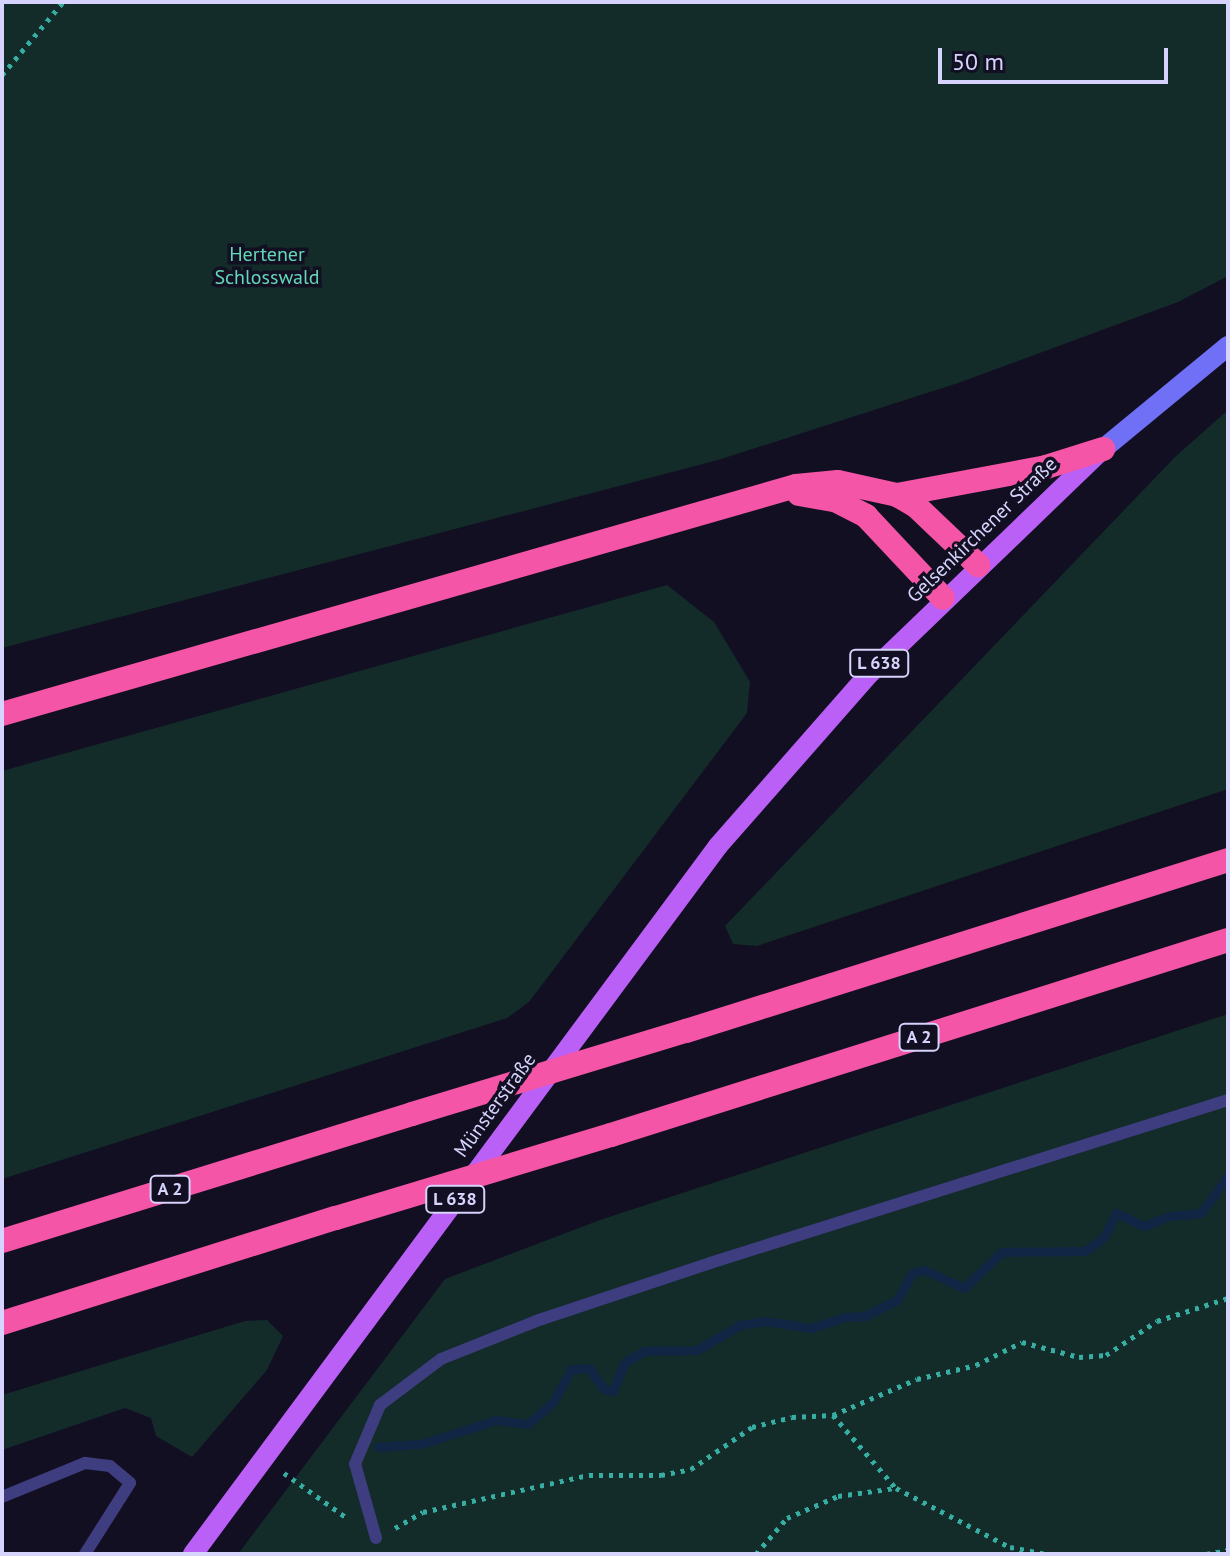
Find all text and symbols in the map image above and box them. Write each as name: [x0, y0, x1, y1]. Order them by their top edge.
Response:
scale bar: [942, 32, 1172, 82]
text: 50 m: [952, 46, 1004, 77]
park label: Hertener Schlosswald: [214, 242, 320, 289]
street label: Gelsenkirchener Straße: [902, 452, 1062, 608]
road number: L 638: [847, 649, 911, 677]
road number: A 2: [897, 1023, 941, 1051]
street label: Münsterstraße: [449, 1048, 541, 1162]
road number: A 2: [148, 1175, 192, 1203]
road number: L 638: [423, 1185, 487, 1213]

